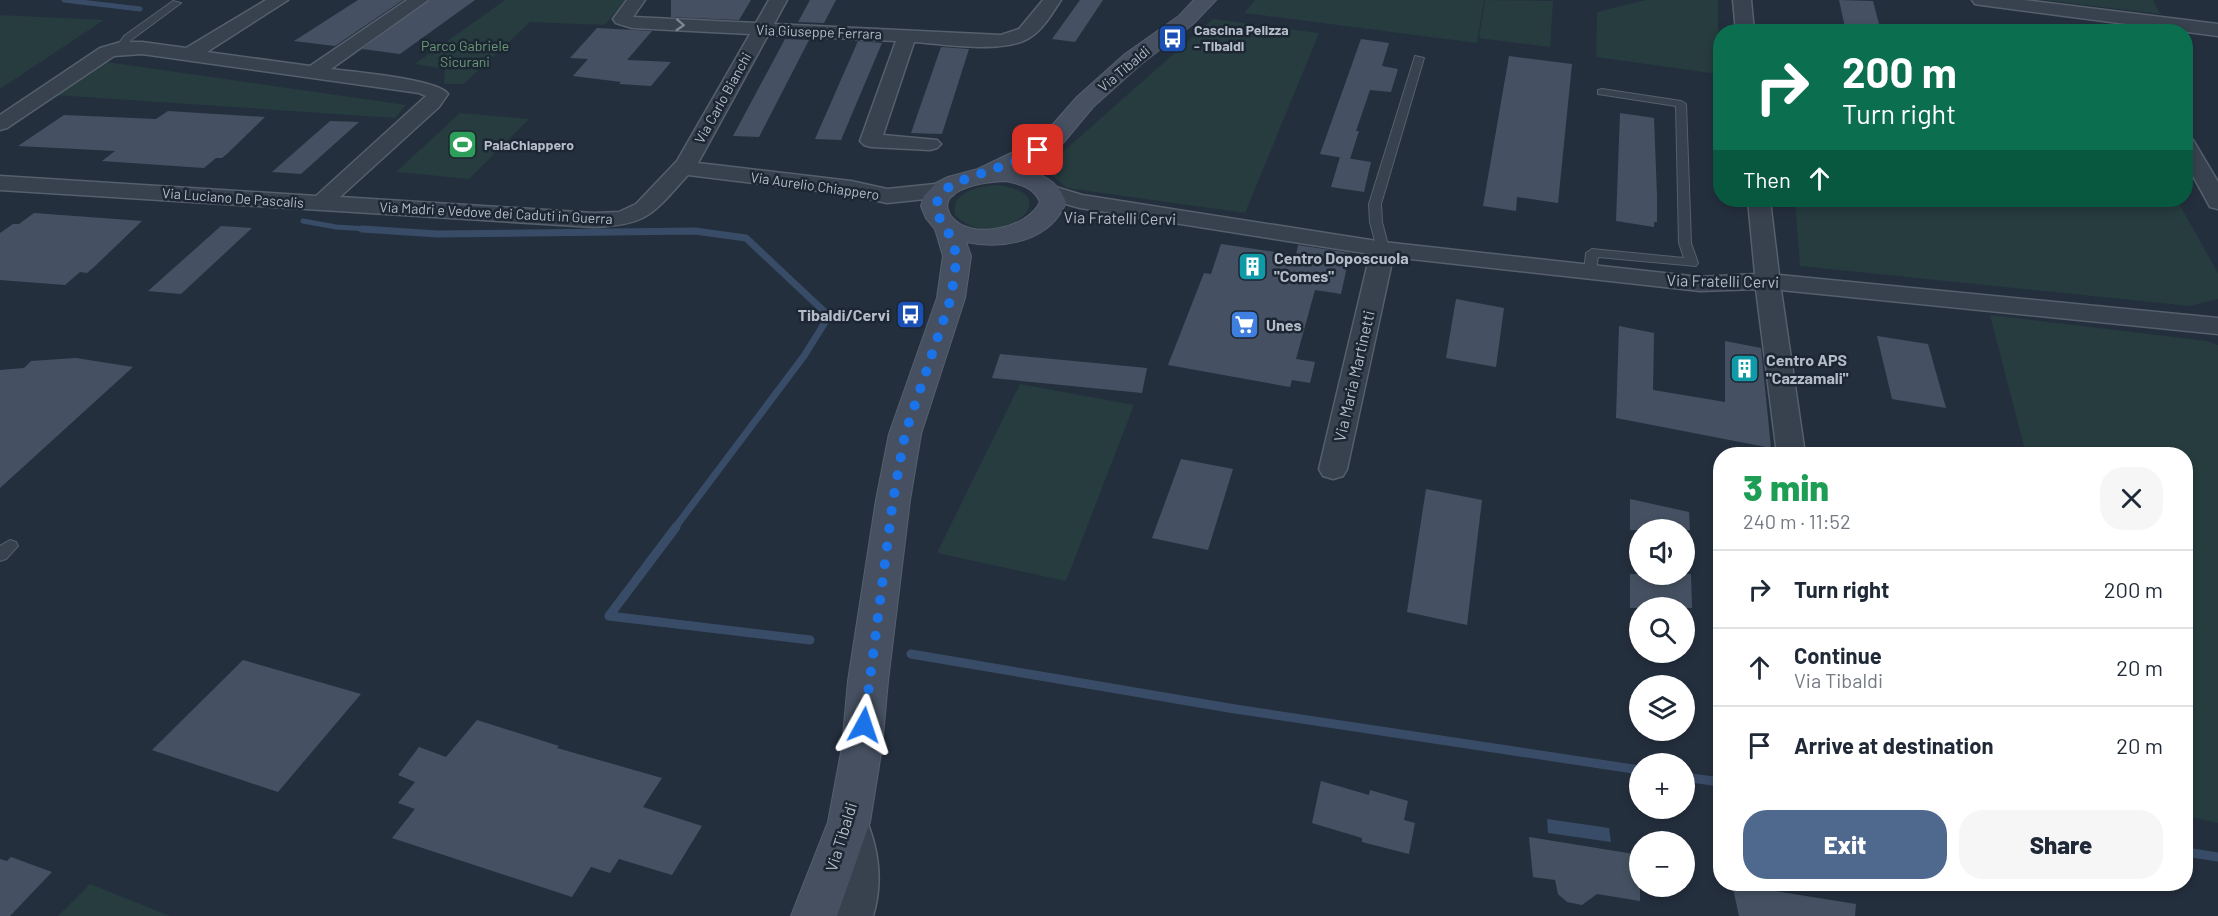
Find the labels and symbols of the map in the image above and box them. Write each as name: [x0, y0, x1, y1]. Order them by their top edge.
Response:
one-way arrow: [675, 18, 684, 31]
street label: Via Giuseppe Ferrara: [756, 21, 882, 42]
place label: Cascina Pelizza - Tibaldi: [1194, 21, 1289, 54]
bus stop icon: Cascina Pelizza - Tibaldi: [1157, 22, 1189, 54]
park label: Parco Gabriele Sicurani: [421, 37, 509, 70]
street label: Via Tibaldi: [1094, 42, 1153, 95]
street label: Via Carlo Bianchi: [691, 49, 755, 146]
pin: [1012, 124, 1063, 175]
sports icon: PalaChiappero: [447, 129, 479, 161]
place label: PalaChiappero: [484, 136, 574, 153]
street label: Via Aurelio Chiappero: [750, 168, 880, 203]
street label: Via Luciano De Pascalis: [162, 184, 305, 211]
street label: Via Madri e Vedove dei Caduti in Guerra: [379, 198, 613, 227]
street label: Via Fratelli Cervi: [1064, 207, 1176, 228]
place label: Centro Doposcuola "Comes": [1274, 248, 1409, 285]
building icon: Centro Doposcuola "Comes": [1237, 251, 1269, 283]
street label: Via Fratelli Cervi: [1667, 270, 1779, 291]
bus stop icon: Tibaldi/Cervi: [895, 299, 927, 331]
place label: Tibaldi/Cervi: [798, 305, 890, 324]
street label: Via Maria Martinetti: [1329, 308, 1378, 443]
supermarket icon: Unes: [1229, 309, 1261, 341]
place label: Unes: [1266, 315, 1301, 334]
place label: Centro APS "Cazzamali": [1766, 350, 1849, 387]
building icon: Centro APS "Cazzamali": [1729, 353, 1761, 385]
position arrow: [832, 693, 896, 757]
street label: Via Tibaldi: [821, 800, 860, 874]

